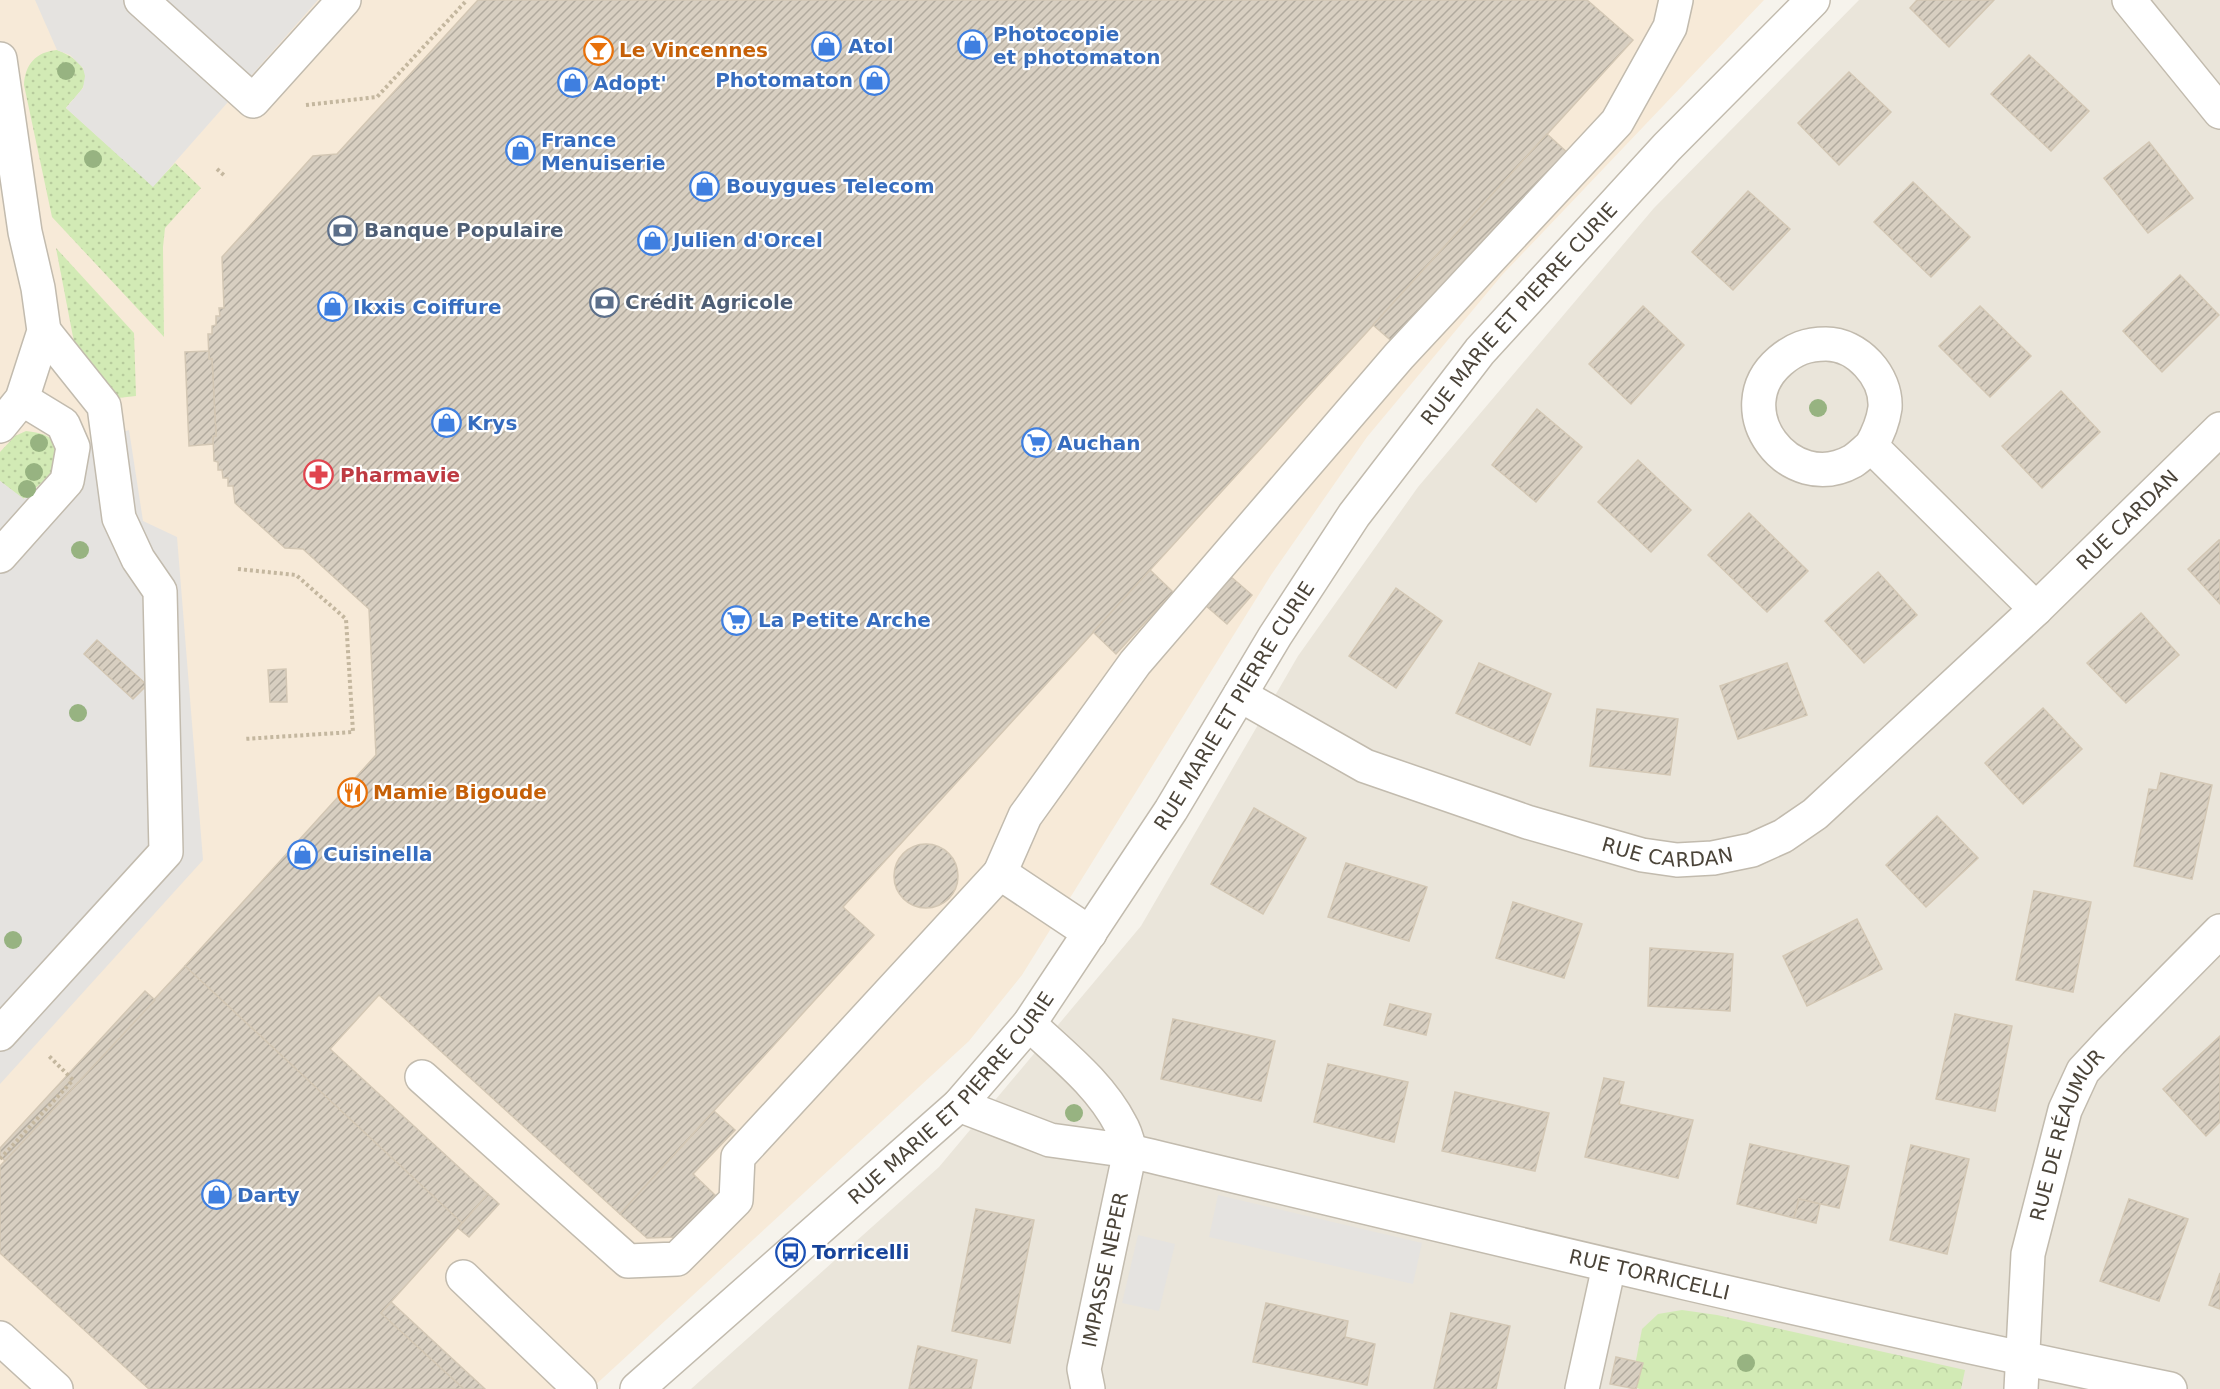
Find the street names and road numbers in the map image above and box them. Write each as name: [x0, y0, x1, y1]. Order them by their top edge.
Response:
street label: RUE MARIE ET PIERRE CURIE: [1416, 197, 1622, 429]
street label: RUE CARDAN: [2071, 465, 2183, 575]
street label: RUE MARIE ET PIERRE CURIE: [1149, 577, 1319, 835]
street label: RUE CARDAN: [1599, 832, 1735, 872]
street label: RUE MARIE ET PIERRE CURIE: [843, 987, 1059, 1209]
street label: RUE DE RÉAUMUR: [2025, 1044, 2109, 1224]
street label: IMPASSE NEPER: [1077, 1190, 1133, 1349]
street label: RUE TORRICELLI: [1567, 1244, 1732, 1305]

